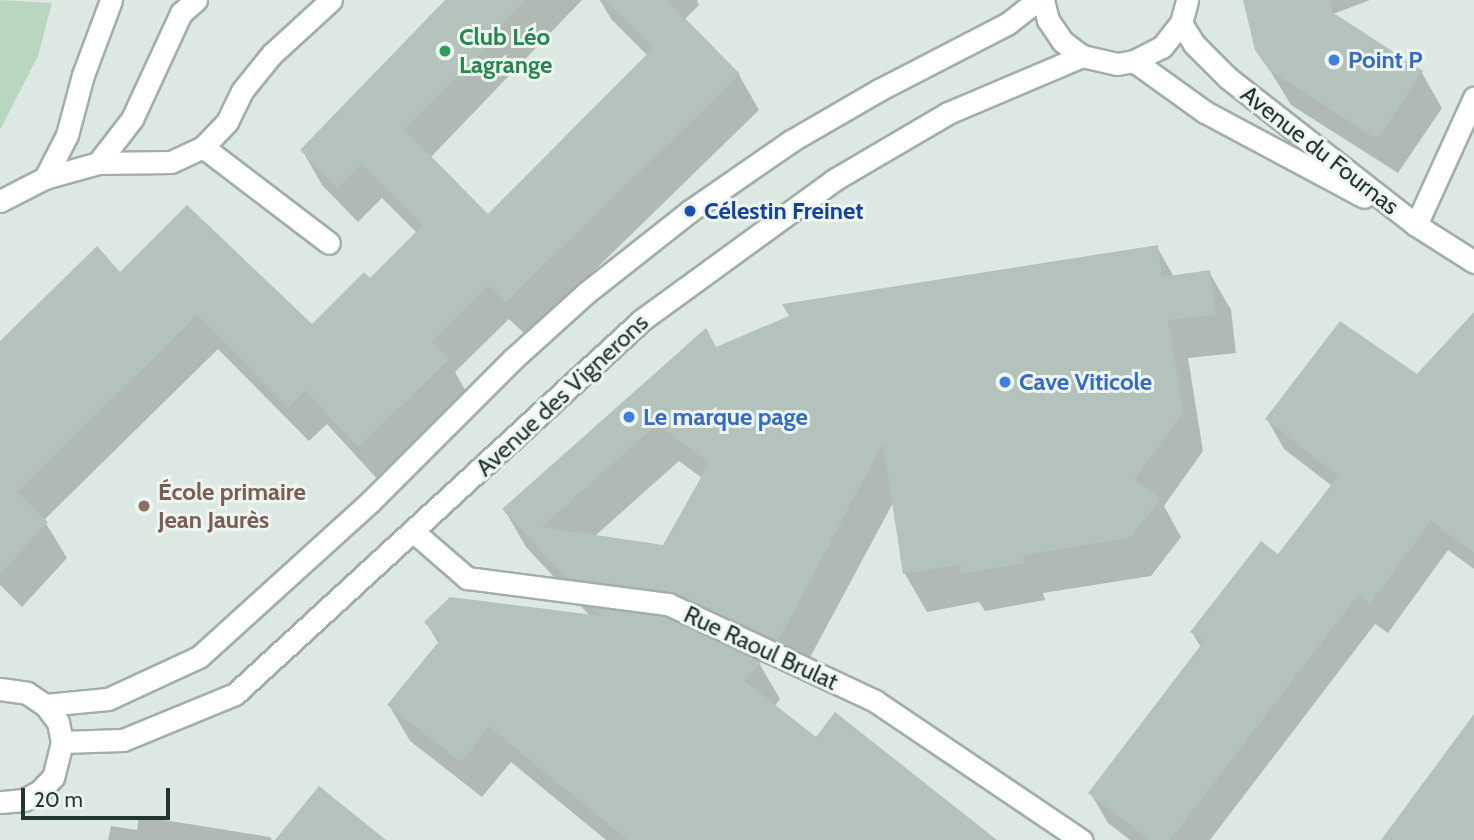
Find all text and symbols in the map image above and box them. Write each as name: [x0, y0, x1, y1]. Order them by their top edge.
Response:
place label: Club Léo Lagrange: [459, 23, 552, 79]
marker: Club Léo Lagrange: [437, 43, 453, 59]
place label: Point P: [1348, 46, 1423, 74]
marker: Point P: [1326, 52, 1342, 68]
street label: Avenue du Fournas: [1235, 79, 1405, 221]
place label: Célestin Freinet: [704, 197, 864, 225]
marker: Célestin Freinet: [682, 203, 698, 219]
street label: Avenue des Vignerons: [470, 308, 654, 482]
place label: Cave Viticole: [1019, 368, 1152, 396]
marker: Cave Viticole: [997, 374, 1013, 390]
place label: Le marque page: [643, 403, 808, 431]
marker: Le marque page: [621, 409, 637, 425]
place label: École primaire Jean Jaurès: [158, 478, 306, 534]
marker: École primaire Jean Jaurès: [136, 498, 152, 514]
street label: Rue Raoul Brulat: [679, 600, 843, 696]
scale bar: [24, 774, 173, 818]
text: 20 m: [34, 787, 83, 812]

